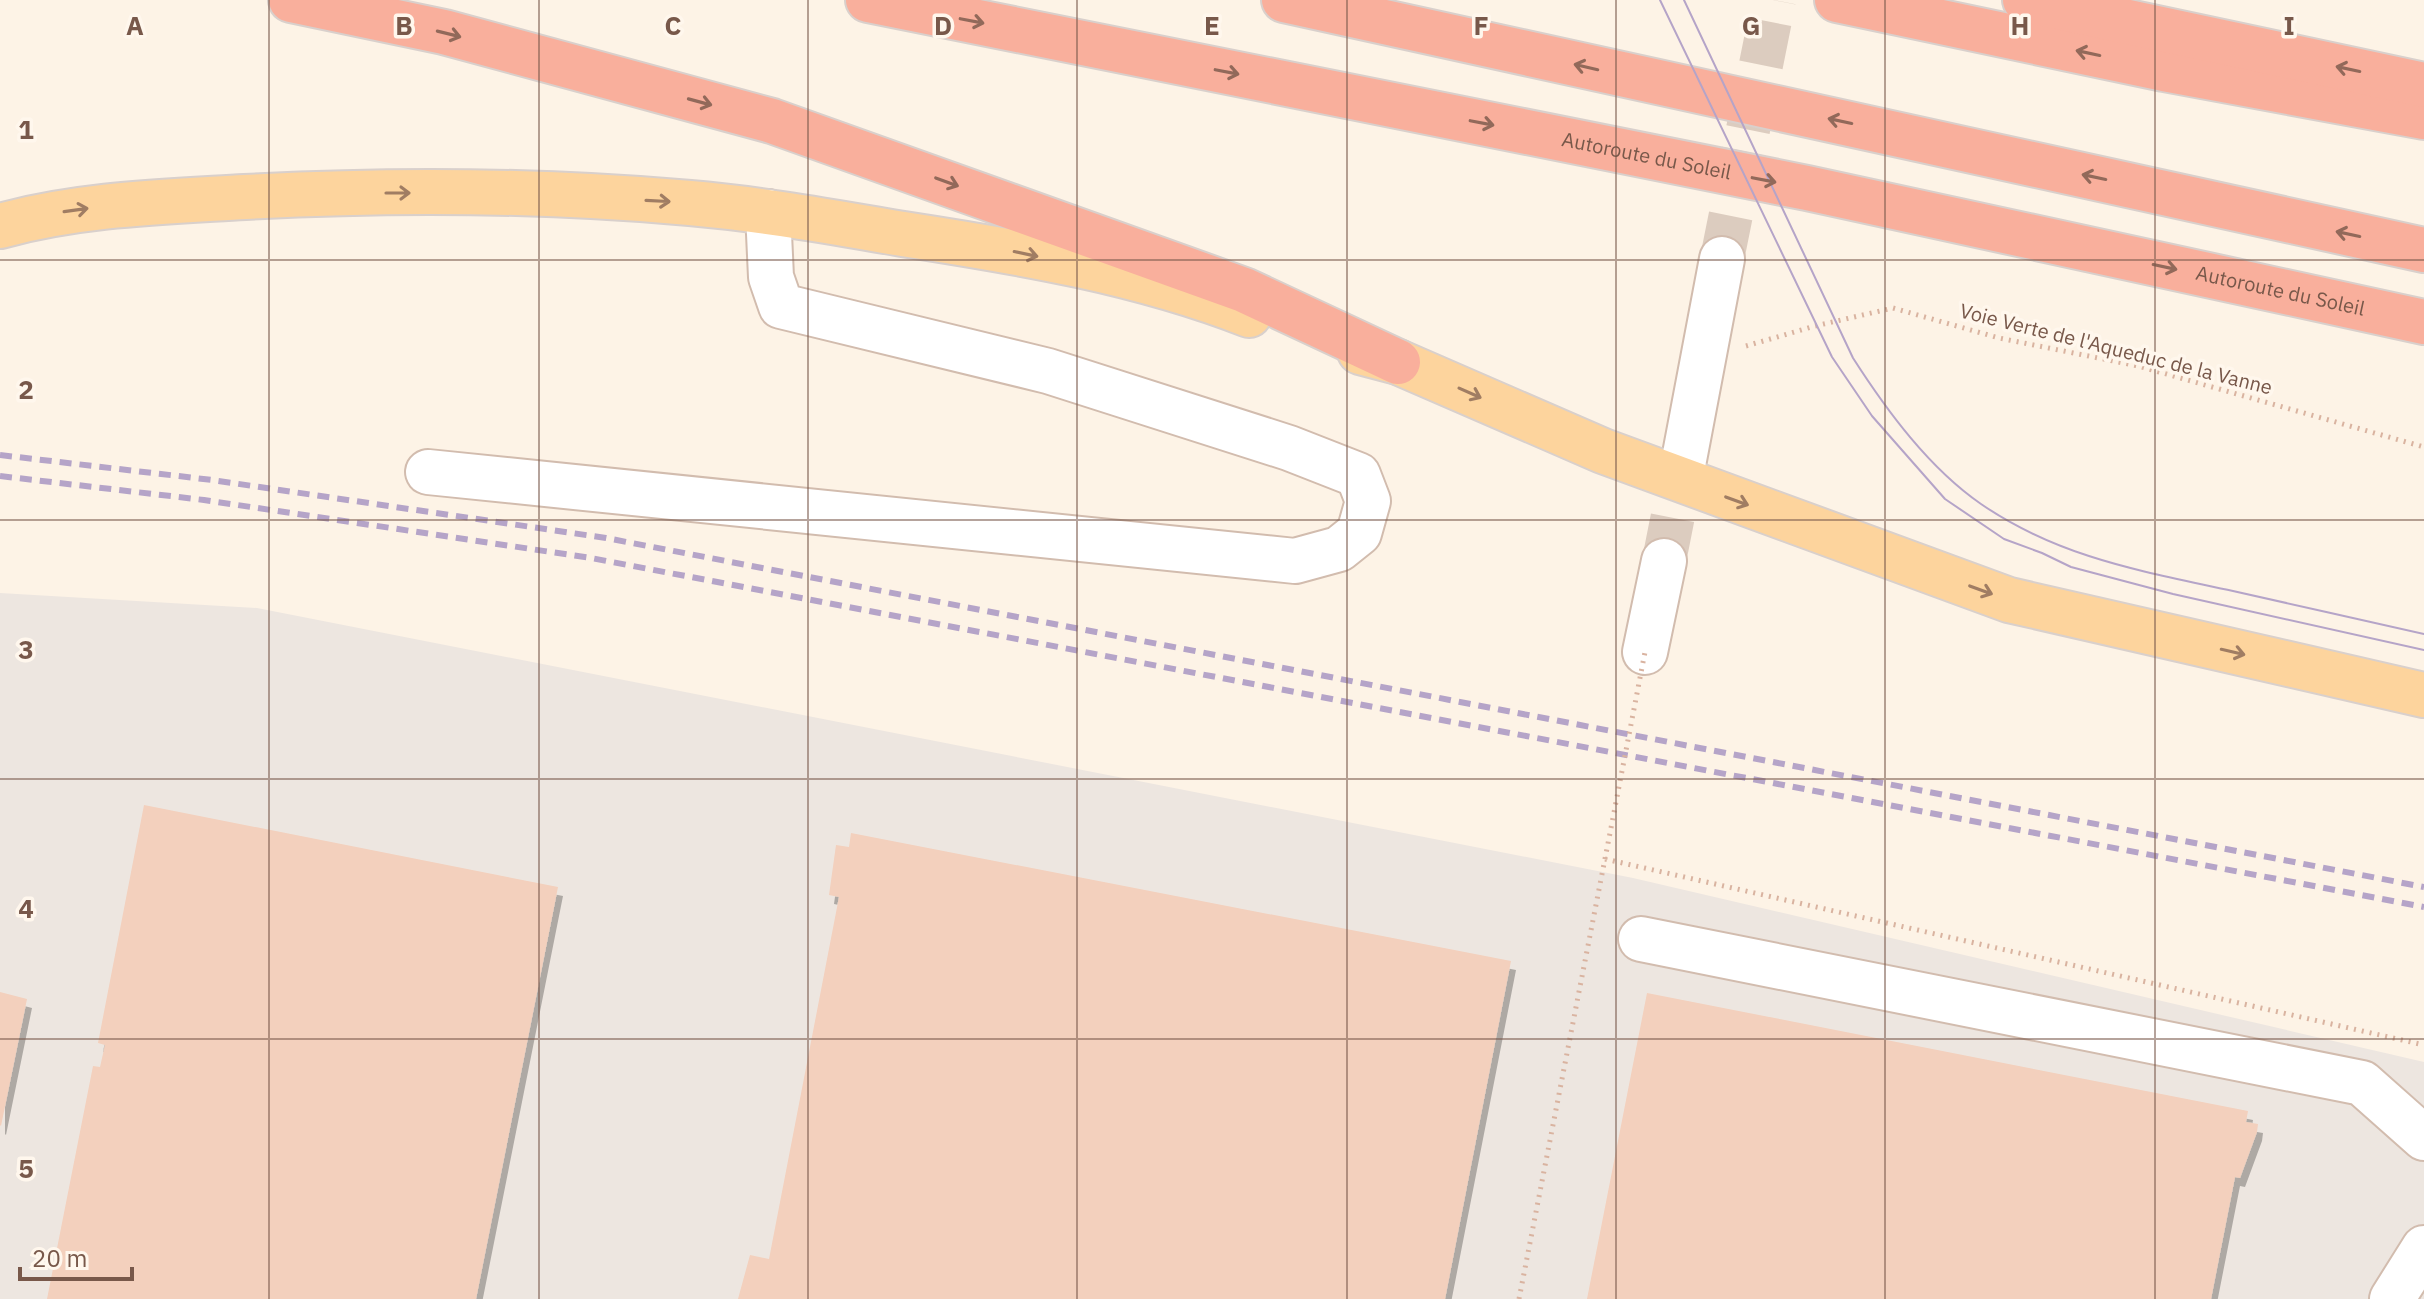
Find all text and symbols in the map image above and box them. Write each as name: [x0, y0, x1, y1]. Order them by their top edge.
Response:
text: A: [126, 8, 144, 42]
text: B: [395, 8, 413, 42]
text: C: [665, 8, 682, 42]
text: D: [934, 8, 952, 42]
text: E: [1204, 8, 1220, 42]
text: F: [1473, 8, 1489, 42]
text: G: [1742, 8, 1760, 42]
text: H: [2011, 8, 2029, 42]
text: I: [2283, 8, 2295, 42]
one-way arrow: [959, 14, 985, 29]
one-way arrow: [436, 27, 462, 42]
one-way arrow: [2076, 45, 2101, 60]
one-way arrow: [1573, 59, 1599, 74]
one-way arrow: [2335, 61, 2361, 76]
one-way arrow: [1214, 65, 1239, 80]
one-way arrow: [687, 95, 713, 110]
text: 1: [18, 112, 34, 146]
one-way arrow: [1828, 113, 1853, 128]
one-way arrow: [1469, 116, 1494, 131]
street label: Autoroute du Soleil: [1560, 125, 1734, 186]
one-way arrow: [2082, 169, 2107, 184]
one-way arrow: [1751, 173, 1777, 188]
one-way arrow: [934, 176, 959, 190]
one-way arrow: [384, 185, 411, 201]
one-way arrow: [644, 194, 671, 209]
one-way arrow: [63, 202, 88, 217]
one-way arrow: [2336, 226, 2361, 241]
one-way arrow: [1012, 247, 1038, 262]
street label: Autoroute du Soleil: [2193, 259, 2367, 322]
one-way arrow: [2152, 260, 2178, 275]
street label: Voie Verte de l'Aqueduc de la Vanne: [1957, 297, 2275, 400]
text: 2: [18, 372, 34, 406]
one-way arrow: [1458, 386, 1482, 401]
one-way arrow: [1724, 494, 1749, 509]
one-way arrow: [1968, 584, 1993, 598]
text: 3: [18, 632, 34, 666]
one-way arrow: [2220, 645, 2246, 660]
text: 4: [18, 891, 34, 925]
text: 5: [18, 1151, 34, 1185]
scale bar: [20, 1231, 132, 1281]
text: 20 m: [32, 1242, 87, 1274]

